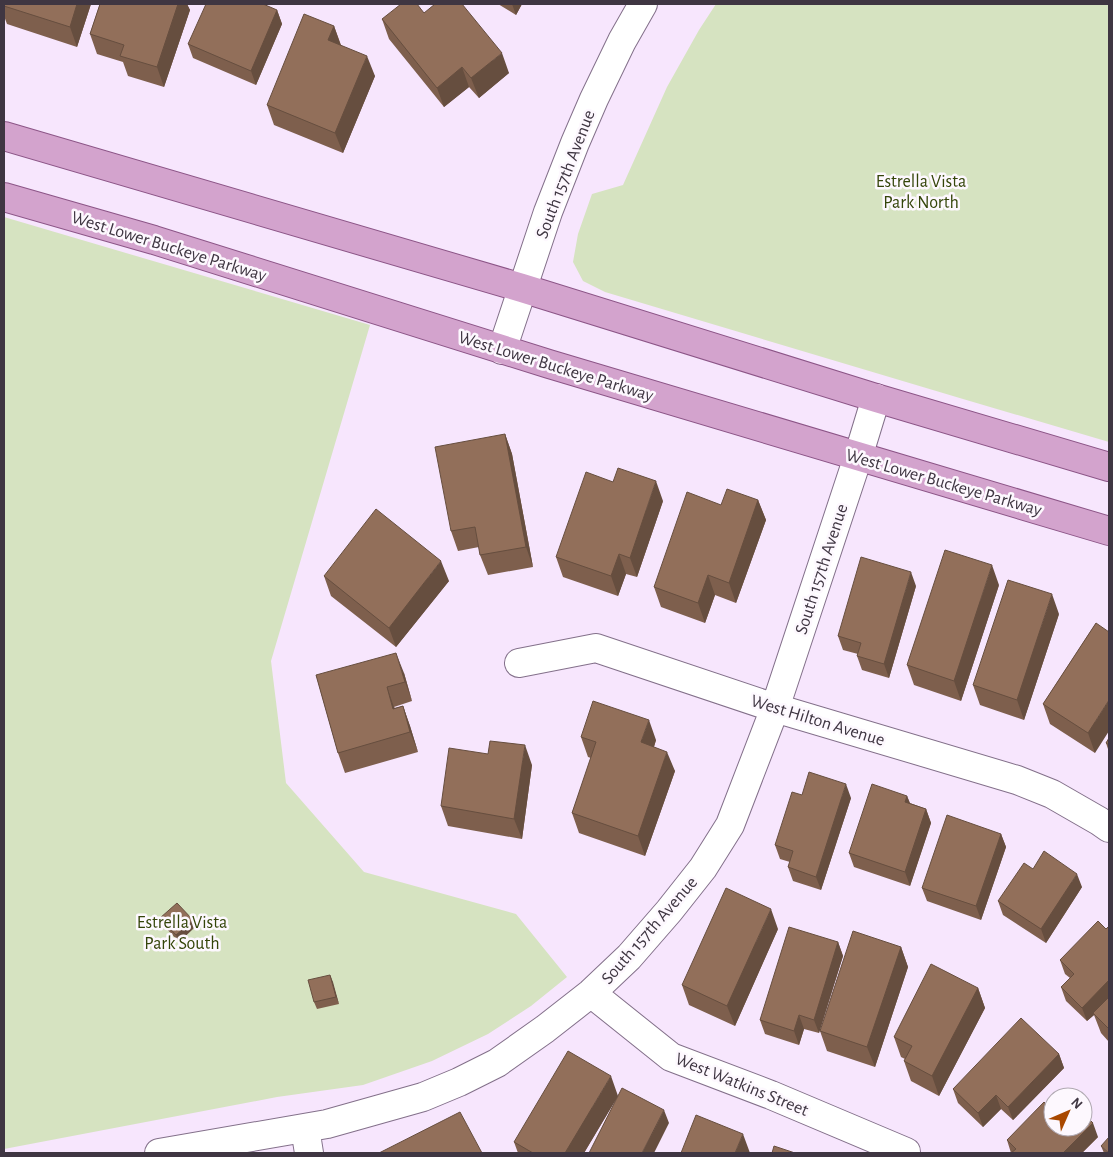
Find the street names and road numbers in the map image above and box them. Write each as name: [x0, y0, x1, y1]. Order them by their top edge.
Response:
street label: South 157th Avenue: [533, 108, 599, 241]
street label: West Lower Buckeye Parkway: [69, 209, 269, 285]
street label: West Lower Buckeye Parkway: [456, 329, 656, 405]
street label: West Lower Buckeye Parkway: [844, 446, 1044, 520]
street label: South 157th Avenue: [792, 502, 852, 637]
street label: West Hilton Avenue: [749, 692, 887, 750]
street label: South 157th Avenue: [598, 873, 701, 988]
street label: West Watkins Street: [672, 1050, 811, 1120]

